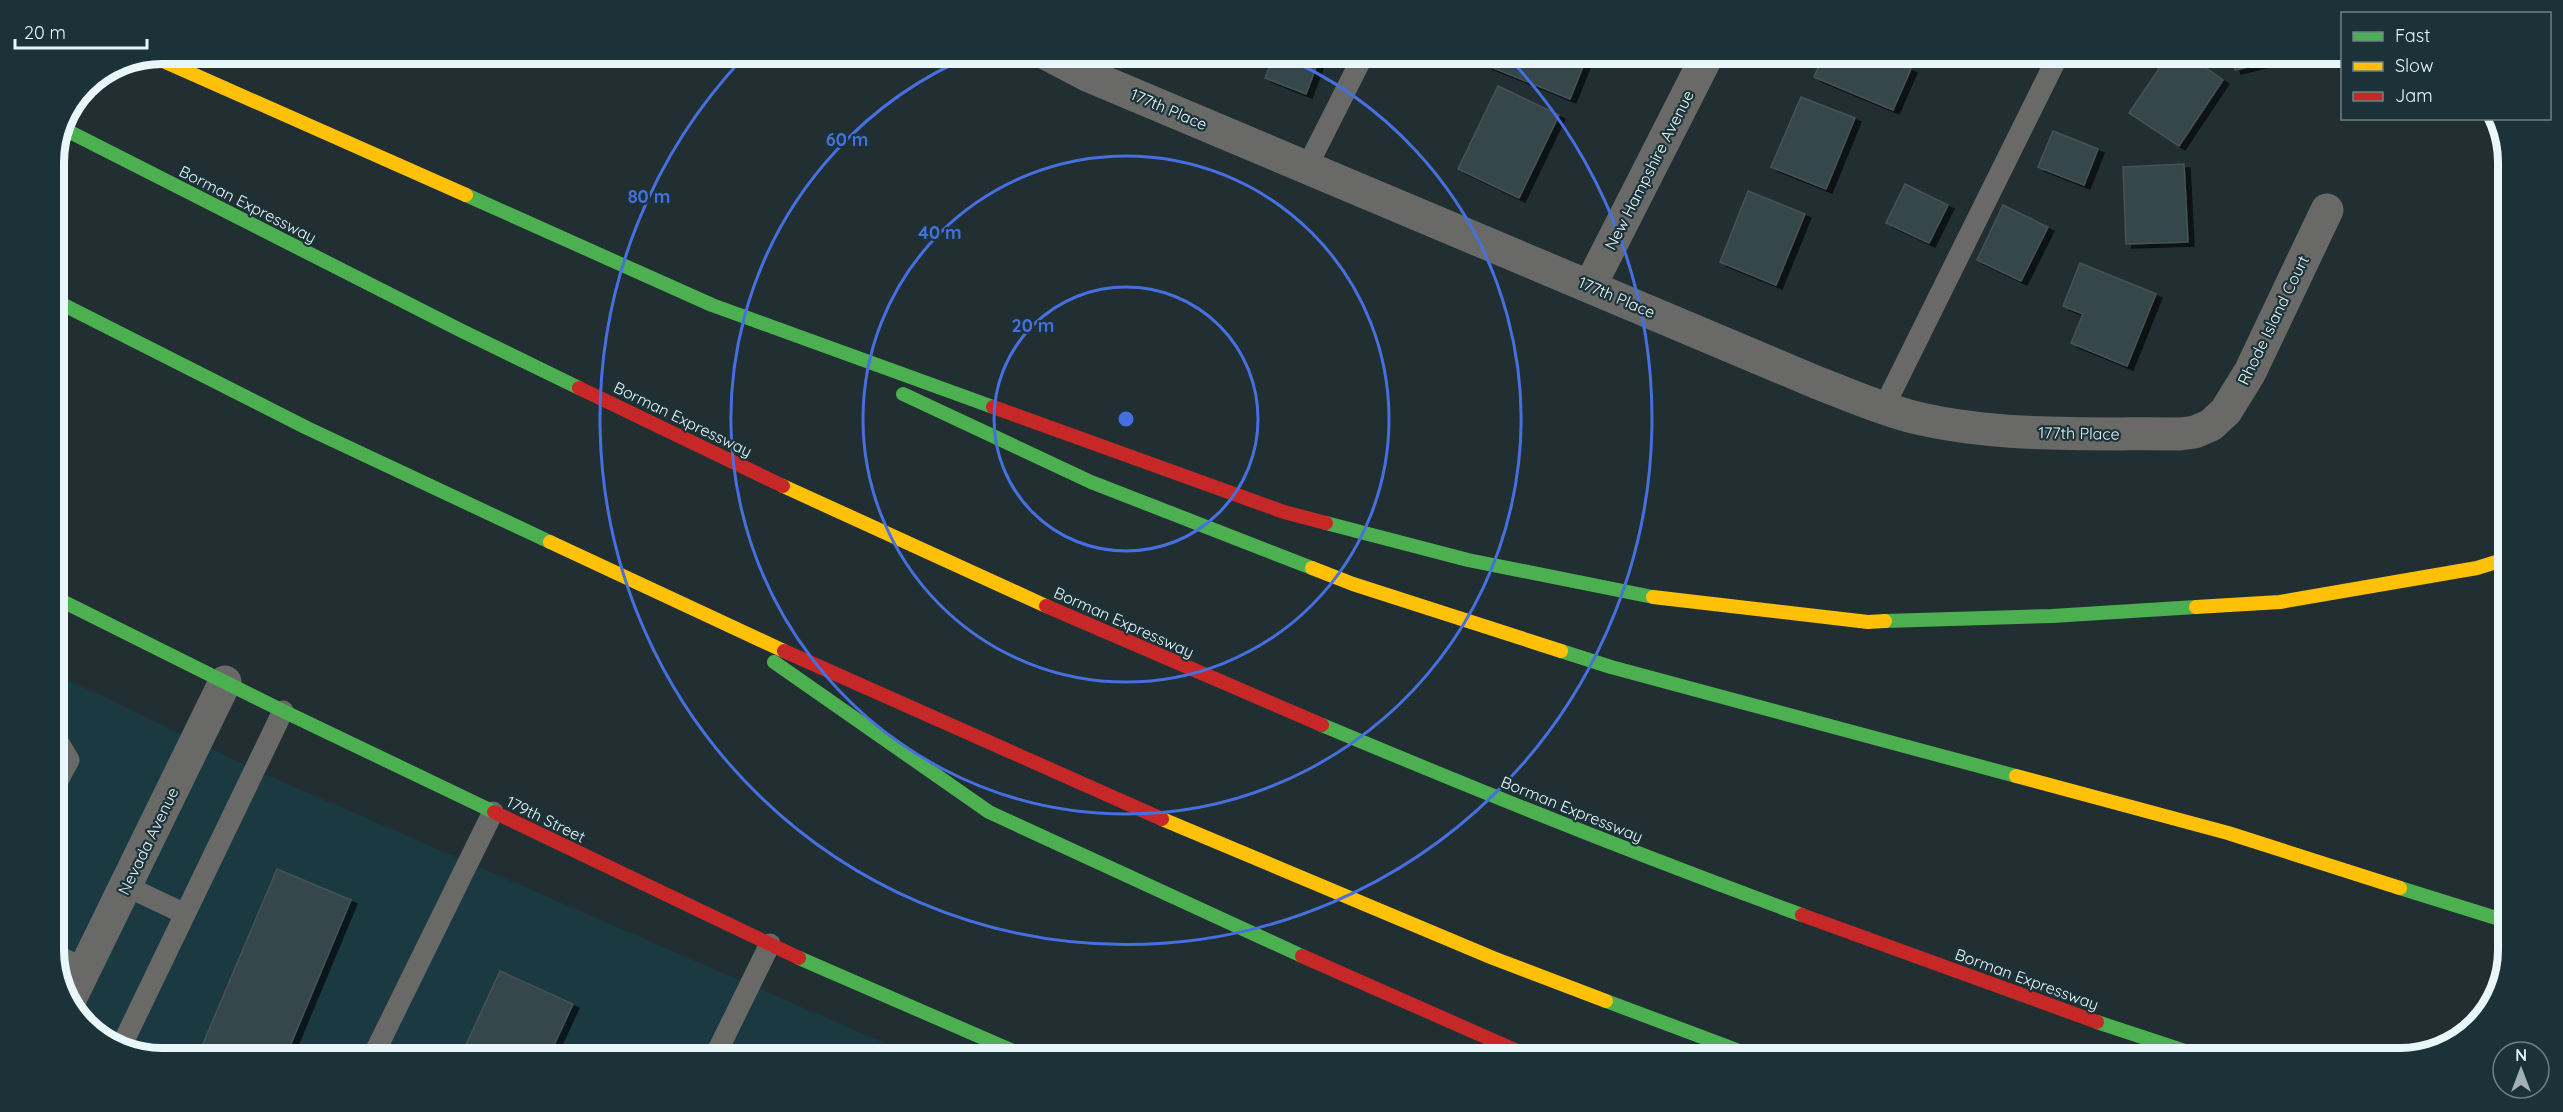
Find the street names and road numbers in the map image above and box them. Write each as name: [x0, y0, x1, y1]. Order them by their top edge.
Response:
street label: 177th Place: [1128, 84, 1210, 134]
street label: New Hampshire Avenue: [1600, 87, 1698, 253]
street label: Borman Expressway: [176, 161, 320, 247]
street label: Rhode Island Court: [2233, 252, 2313, 388]
street label: 177th Place: [1576, 272, 1658, 322]
street label: Borman Expressway: [611, 377, 755, 461]
street label: 177th Place: [2038, 422, 2120, 444]
street label: Borman Expressway: [1051, 582, 1197, 662]
street label: Borman Expressway: [1498, 771, 1646, 847]
street label: Nevada Avenue: [113, 784, 183, 898]
street label: 179th Street: [503, 791, 589, 847]
street label: Borman Expressway: [1952, 944, 2102, 1014]

